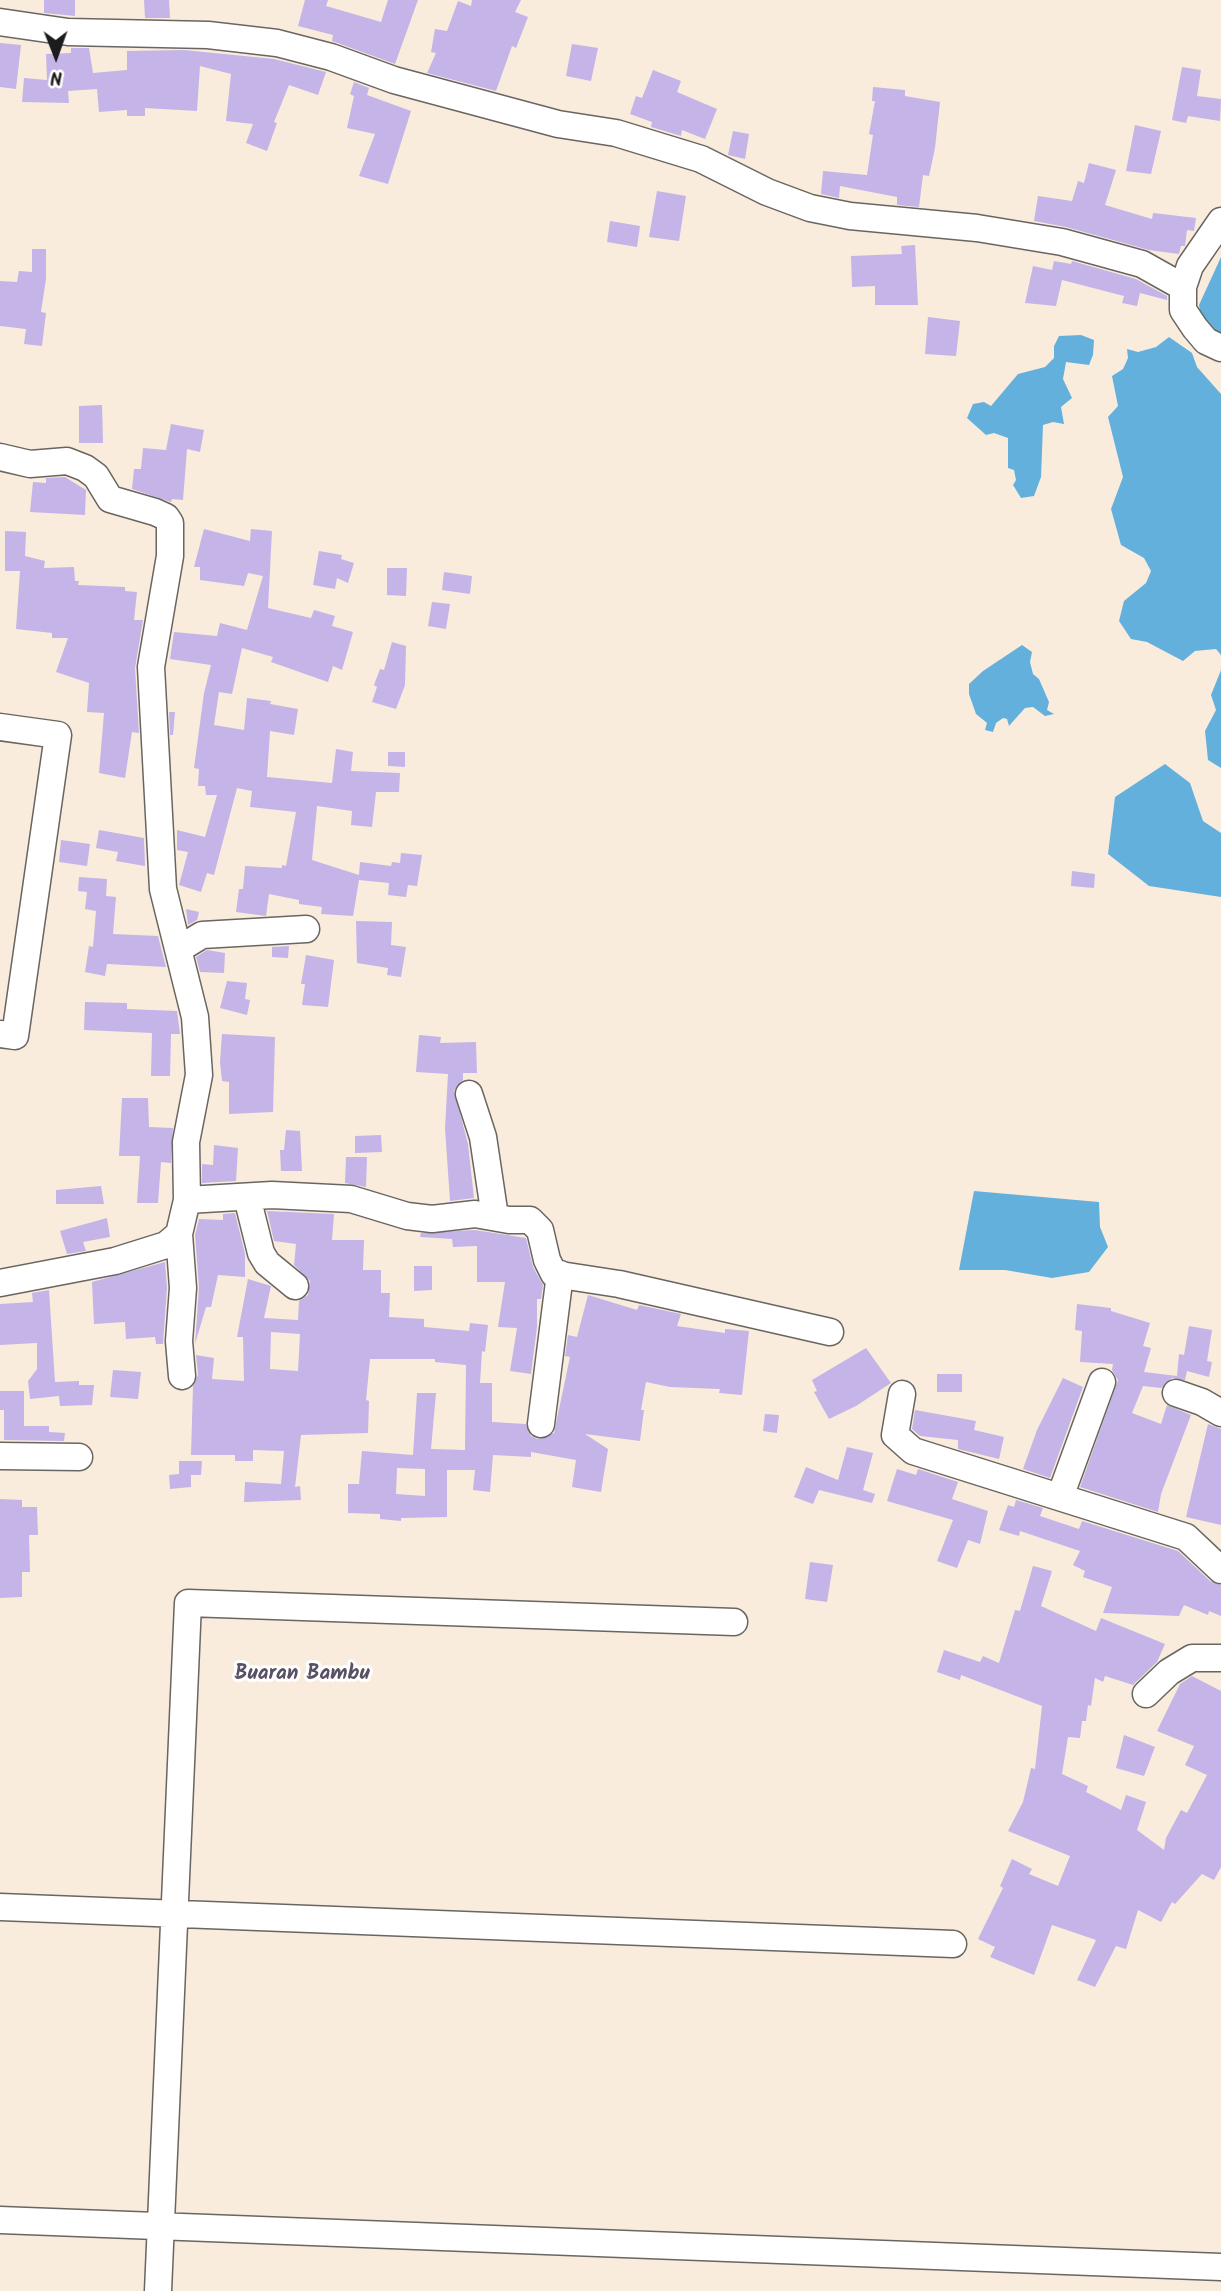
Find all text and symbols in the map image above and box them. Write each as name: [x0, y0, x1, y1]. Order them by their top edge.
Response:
north arrow: [21, 21, 91, 91]
text: N: [50, 62, 63, 92]
district label: Buaran Bambu: [234, 1662, 370, 1688]

